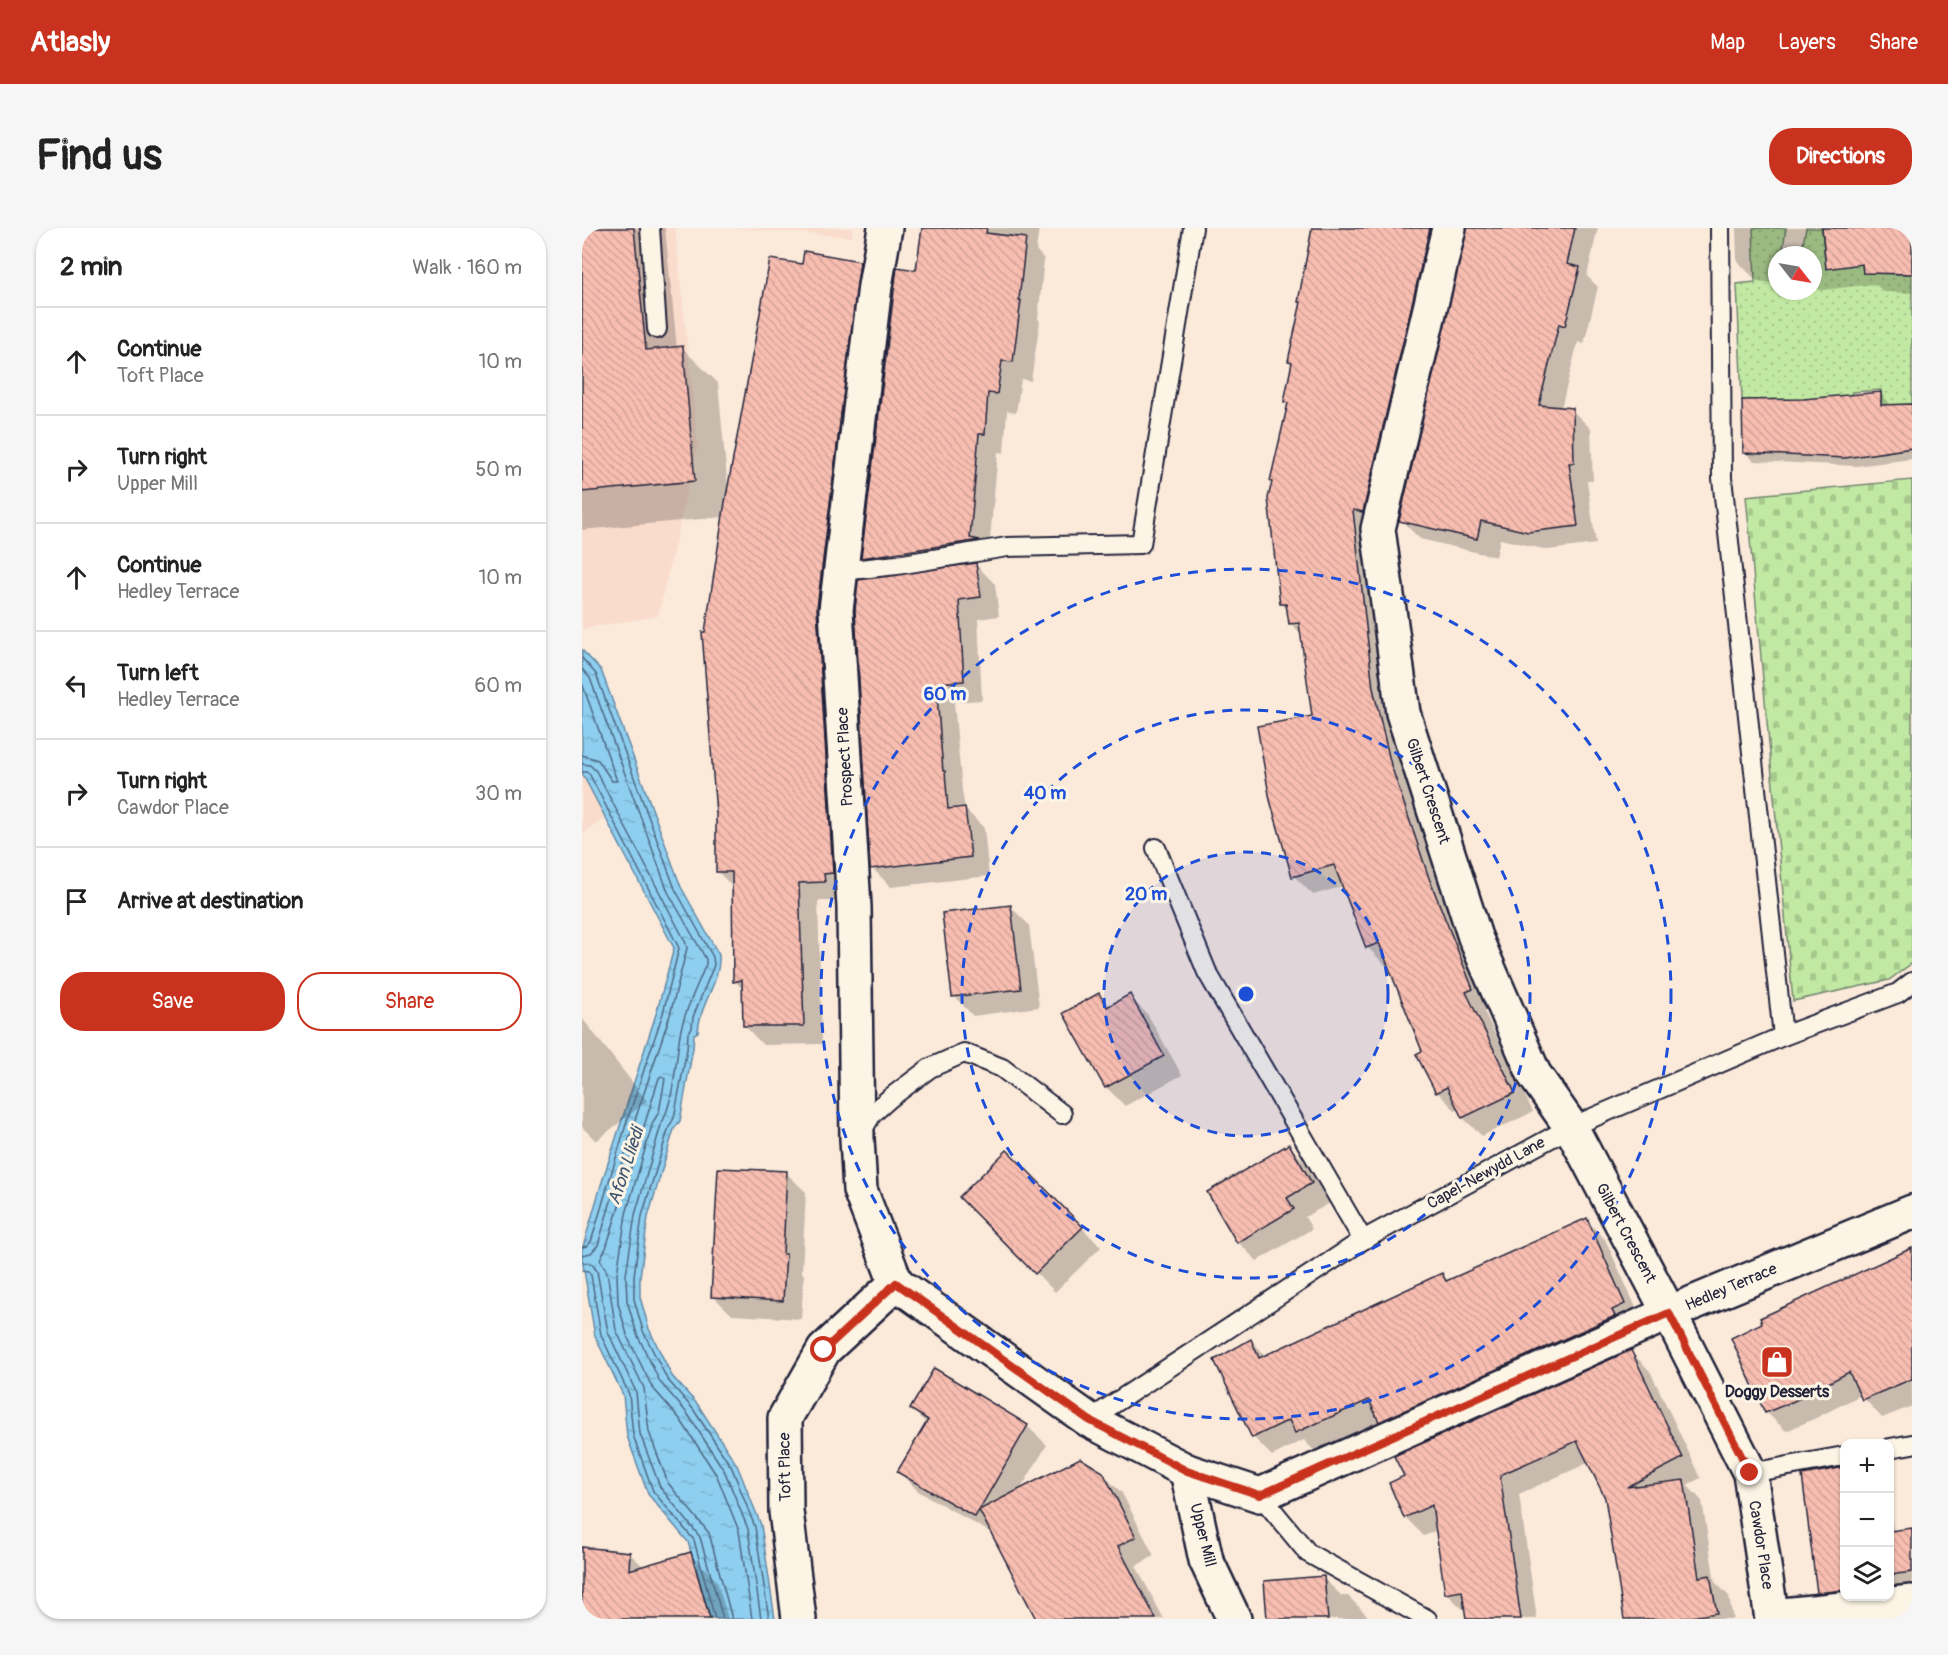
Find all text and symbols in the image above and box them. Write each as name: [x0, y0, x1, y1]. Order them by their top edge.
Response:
text: Atlasly: [30, 25, 110, 60]
text: Map: [1710, 29, 1745, 56]
text: Layers: [1778, 29, 1836, 56]
text: Share: [1869, 29, 1918, 56]
button: Directions: [1769, 128, 1912, 185]
text: Find us: [36, 130, 162, 182]
north arrow: [1768, 246, 1822, 300]
text: 2 min: [60, 251, 122, 283]
text: Walk · 160 m: [412, 255, 522, 280]
text: Continue: [117, 335, 201, 363]
icon: ahead: [60, 345, 93, 378]
text: 10 m: [478, 349, 522, 374]
text: Toft Place: [117, 363, 204, 388]
text: Turn right: [117, 443, 207, 471]
icon: right: [60, 453, 93, 486]
text: 50 m: [475, 457, 522, 482]
text: Upper Mill: [117, 471, 198, 496]
text: Continue: [117, 551, 201, 579]
icon: ahead: [60, 561, 93, 594]
text: 10 m: [478, 565, 522, 590]
text: Hedley Terrace: [117, 579, 239, 604]
text: Turn left: [117, 659, 199, 687]
icon: left: [60, 669, 93, 702]
text: 60 m: [475, 673, 522, 698]
text: 60 m: [924, 683, 966, 706]
text: Hedley Terrace: [117, 687, 239, 712]
street label: Prospect Place: [832, 707, 858, 807]
street label: Gilbert Crescent: [1401, 736, 1455, 847]
text: Turn right: [117, 767, 207, 795]
icon: right: [60, 777, 93, 810]
text: 30 m: [475, 781, 522, 806]
text: 40 m: [1024, 782, 1066, 805]
text: Cawdor Place: [117, 795, 229, 820]
text: 20 m: [1125, 883, 1167, 906]
icon: arrive: [60, 885, 93, 918]
text: Arrive at destination: [117, 887, 303, 915]
button: Save: [60, 972, 285, 1031]
button: Share: [297, 972, 522, 1031]
centre of rings: [1236, 984, 1256, 1004]
water label: Afon Lliedi: [603, 1122, 650, 1208]
street label: Capel-Newydd Lane: [1424, 1132, 1549, 1214]
street label: Gilbert Crescent: [1591, 1180, 1661, 1287]
street label: Hedley Terrace: [1682, 1259, 1780, 1315]
route start: [810, 1336, 836, 1362]
shop icon: Doggy Desserts: [1759, 1344, 1795, 1380]
place label: Doggy Desserts: [1725, 1382, 1830, 1402]
street label: Toft Place: [774, 1432, 796, 1502]
map controls: [1840, 1439, 1894, 1601]
button: +: [1840, 1439, 1894, 1493]
route end: [1736, 1459, 1762, 1485]
button: −: [1840, 1493, 1894, 1547]
street label: Cawdor Place: [1744, 1499, 1778, 1591]
street label: Upper Mill: [1185, 1501, 1221, 1569]
button: layers: [1840, 1547, 1894, 1601]

